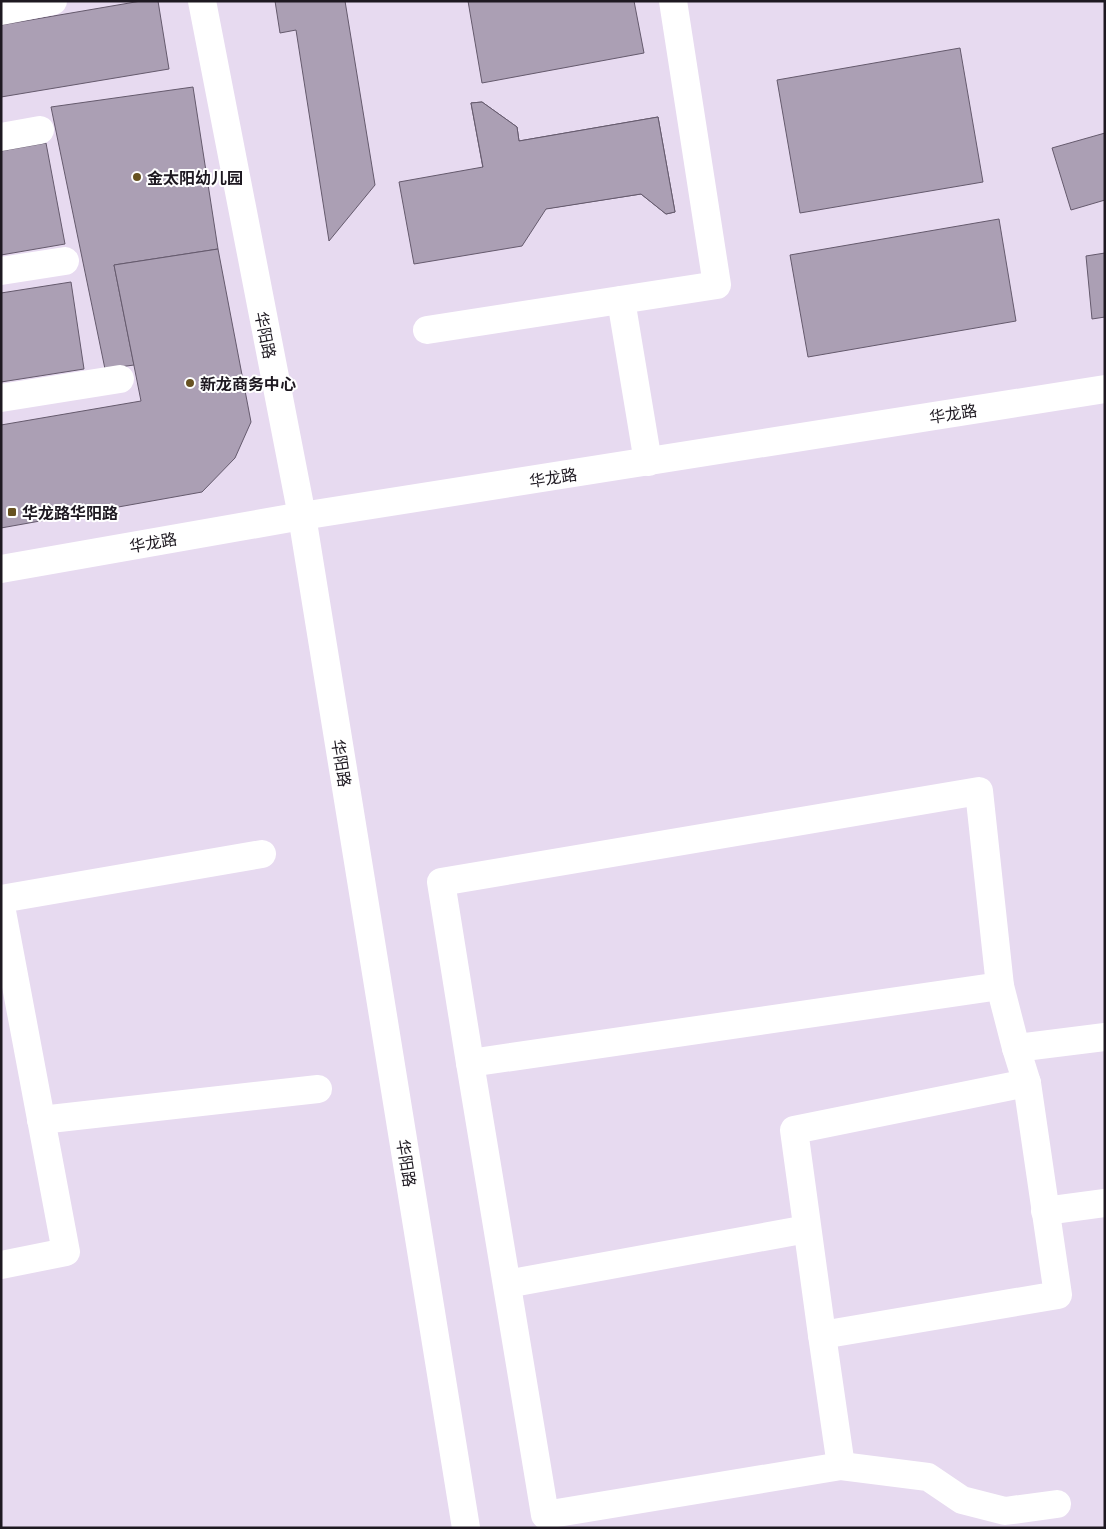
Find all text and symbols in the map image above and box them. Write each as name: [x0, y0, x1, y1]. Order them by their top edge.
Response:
place label: 金太阳幼儿园: [147, 167, 243, 188]
marker: 金太阳幼儿园: [131, 171, 143, 183]
street label: 华阳路: [251, 309, 281, 361]
place label: 新龙商务中心: [200, 373, 296, 394]
marker: 新龙商务中心: [184, 377, 196, 389]
street label: 华龙路: [928, 399, 978, 427]
street label: 华龙路: [528, 463, 578, 491]
place label: 华龙路华阳路: [22, 502, 118, 523]
marker: 华龙路华阳路: [6, 506, 18, 518]
street label: 华龙路: [128, 527, 178, 557]
street label: 华阳路: [328, 738, 356, 788]
street label: 华阳路: [393, 1138, 421, 1188]

